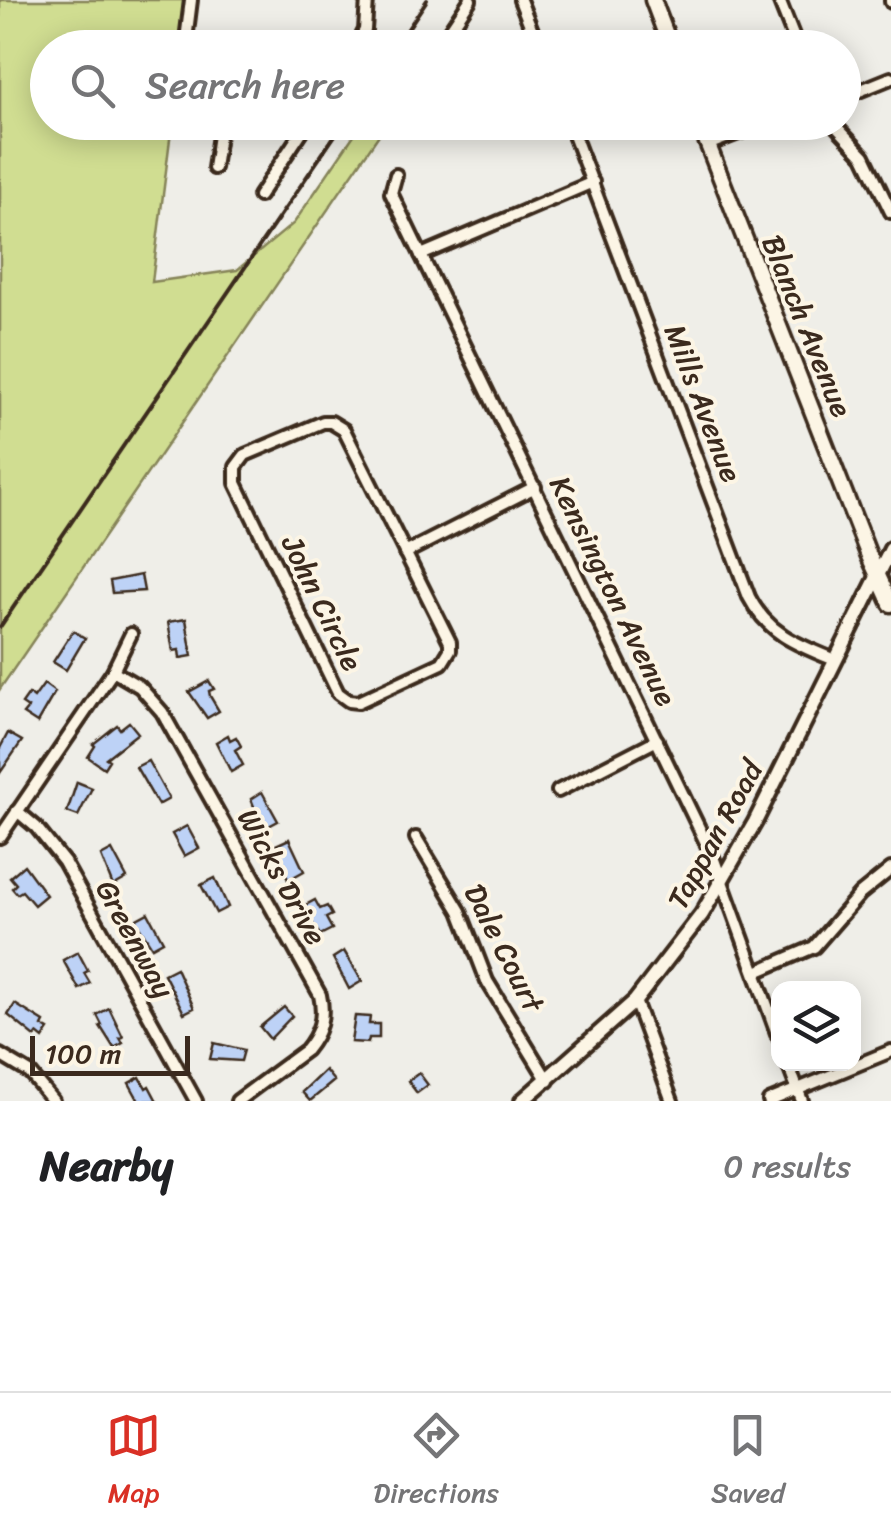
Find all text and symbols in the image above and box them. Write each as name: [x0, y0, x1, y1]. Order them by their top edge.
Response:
search box: [30, 30, 861, 140]
text: Search here: [145, 52, 345, 119]
icon: search: [65, 58, 120, 113]
street label: Blanch Avenue: [746, 226, 868, 426]
street label: Mills Avenue: [648, 316, 758, 490]
street label: Kensington Avenue: [534, 466, 692, 716]
street label: John Circle: [265, 525, 378, 681]
street label: Tappan Road: [652, 748, 779, 920]
street label: Wicks Drive: [222, 798, 342, 956]
street label: Greenway: [80, 869, 190, 1009]
street label: Dale Court: [448, 874, 560, 1024]
map controls: [771, 981, 861, 1071]
button: layers: [771, 981, 861, 1071]
text: 100 m: [45, 1029, 121, 1078]
scale bar: [30, 1031, 190, 1076]
text: Nearby: [40, 1129, 173, 1203]
text: 0 results: [723, 1138, 851, 1195]
tab: Map: [106, 1408, 161, 1517]
tab: Directions: [373, 1408, 499, 1517]
tab: Saved: [711, 1408, 785, 1517]

